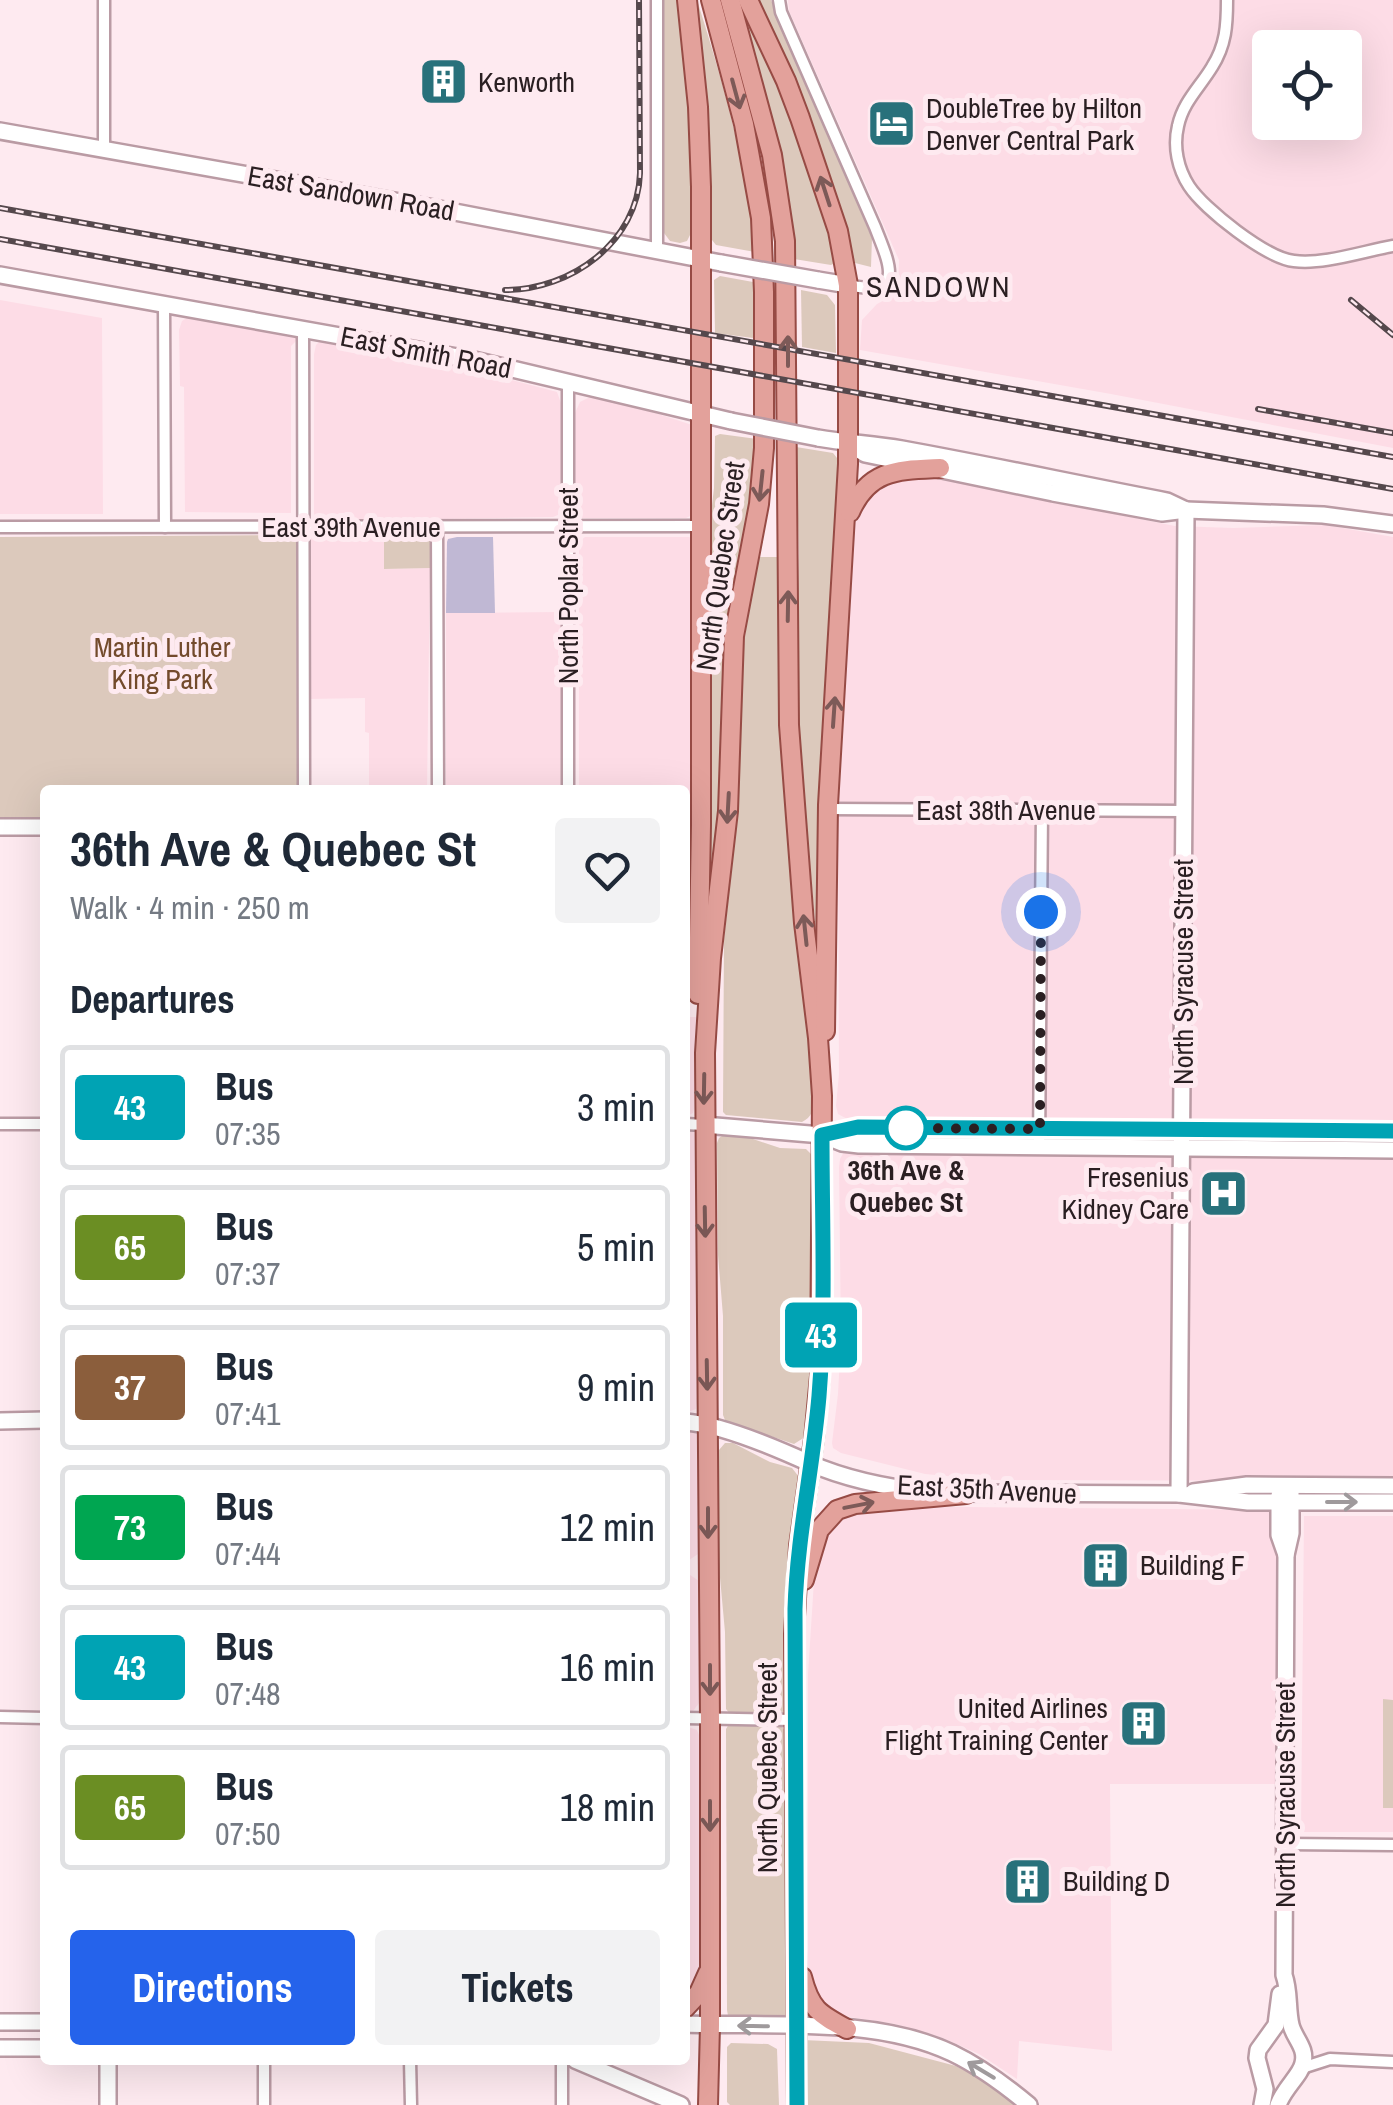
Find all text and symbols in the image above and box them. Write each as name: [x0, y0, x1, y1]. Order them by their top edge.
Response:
map controls: [1252, 30, 1362, 140]
button: locate: [1252, 30, 1362, 140]
building icon: Kenworth: [417, 56, 469, 108]
place label: Kenworth: [478, 63, 575, 101]
one-way arrow: [727, 78, 746, 109]
place label: DoubleTree by Hilton Denver Central Park: [926, 89, 1142, 159]
hotel icon: DoubleTree by Hilton Denver Central Park: [865, 98, 917, 150]
street label: East Sandown Road: [245, 156, 457, 230]
one-way arrow: [814, 175, 832, 207]
district label: SANDOWN: [866, 266, 1012, 306]
street label: East Smith Road: [337, 317, 515, 387]
one-way arrow: [778, 336, 797, 368]
street label: North Quebec Street: [687, 459, 753, 673]
one-way arrow: [752, 470, 771, 502]
street label: North Poplar Street: [549, 488, 587, 684]
street label: East 39th Avenue: [261, 508, 441, 546]
one-way arrow: [778, 590, 797, 622]
park label: Martin Luther King Park: [94, 628, 231, 698]
one-way arrow: [825, 696, 844, 728]
street label: East 38th Avenue: [916, 791, 1096, 829]
one-way arrow: [718, 792, 737, 824]
text: 36th Ave & Quebec St: [70, 816, 476, 881]
button: heart: [555, 818, 660, 923]
street label: North Syracuse Street: [1164, 859, 1202, 1085]
text: Walk · 4 min · 250 m: [70, 886, 310, 929]
your location: [1016, 887, 1066, 937]
one-way arrow: [795, 914, 814, 946]
text: Departures: [70, 974, 235, 1025]
text: Bus: [215, 1061, 274, 1112]
one-way arrow: [694, 1072, 714, 1104]
text: 3 min: [577, 1082, 655, 1133]
text: 43: [114, 1084, 146, 1131]
marker: 36th Ave & Quebec St: [885, 1107, 927, 1149]
text: 07:35: [215, 1112, 281, 1155]
place label: 36th Ave & Quebec St: [848, 1151, 965, 1221]
place label: Fresenius Kidney Care: [1061, 1158, 1189, 1228]
hospital icon: Fresenius Kidney Care: [1198, 1167, 1250, 1219]
text: Bus: [215, 1201, 274, 1252]
one-way arrow: [695, 1206, 714, 1238]
text: 5 min: [577, 1222, 655, 1273]
text: 65: [114, 1224, 146, 1271]
text: 07:37: [215, 1252, 281, 1295]
line badge: 43: [776, 1302, 866, 1368]
text: 43: [805, 1312, 837, 1359]
text: Bus: [215, 1341, 274, 1392]
one-way arrow: [698, 1358, 716, 1391]
text: 9 min: [577, 1362, 655, 1413]
text: 37: [114, 1364, 146, 1411]
text: 07:41: [215, 1392, 281, 1435]
street label: East 35th Avenue: [896, 1465, 1078, 1513]
text: Bus: [215, 1481, 274, 1532]
one-way arrow: [1326, 1492, 1358, 1512]
one-way arrow: [842, 1495, 875, 1514]
text: 12 min: [560, 1502, 655, 1553]
text: 73: [114, 1504, 146, 1551]
one-way arrow: [699, 1507, 718, 1539]
text: 07:44: [215, 1532, 281, 1575]
building icon: Building F: [1079, 1539, 1131, 1591]
place label: Building F: [1140, 1546, 1245, 1584]
text: Bus: [215, 1621, 274, 1672]
text: 16 min: [560, 1642, 655, 1693]
text: 43: [114, 1644, 146, 1691]
street label: North Quebec Street: [748, 1663, 786, 1873]
one-way arrow: [700, 1664, 720, 1696]
text: 07:48: [215, 1672, 281, 1715]
street label: North Syracuse Street: [1266, 1682, 1304, 1908]
place label: United Airlines Flight Training Center: [885, 1689, 1108, 1759]
building icon: United Airlines Flight Training Center: [1117, 1698, 1169, 1750]
text: Bus: [215, 1761, 274, 1812]
text: 18 min: [560, 1782, 655, 1833]
text: 65: [114, 1784, 146, 1831]
one-way arrow: [701, 1800, 720, 1832]
text: 07:50: [215, 1812, 281, 1855]
building icon: Building D: [1002, 1855, 1054, 1907]
place label: Building D: [1063, 1862, 1170, 1900]
button: Directions: [70, 1930, 355, 2045]
button: Tickets: [375, 1930, 660, 2045]
one-way arrow: [737, 2016, 769, 2035]
one-way arrow: [967, 2060, 996, 2080]

